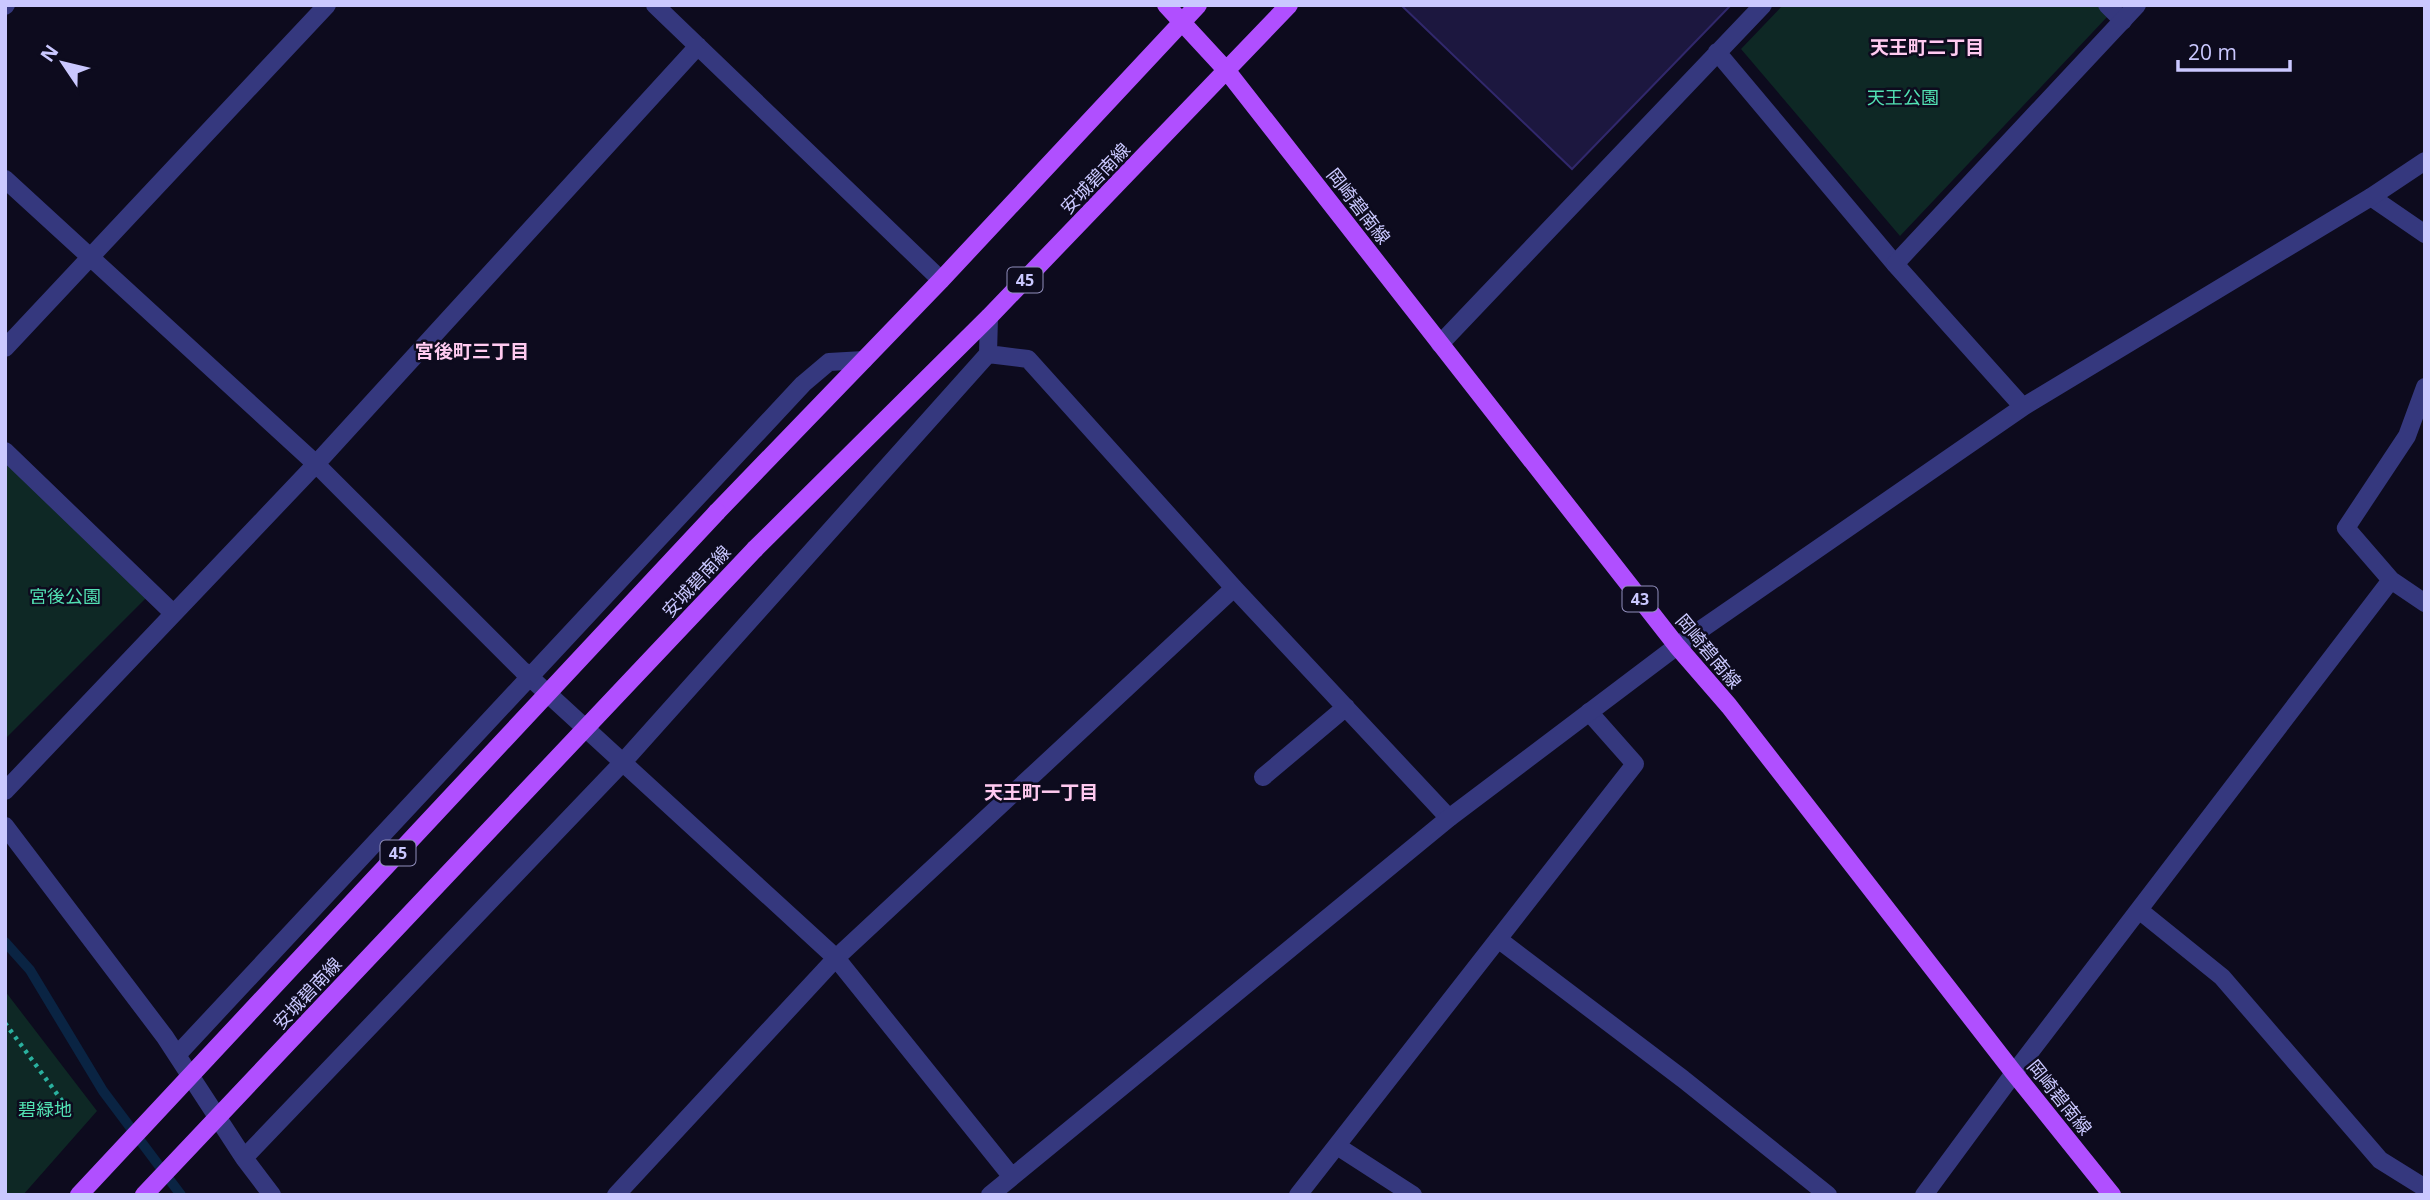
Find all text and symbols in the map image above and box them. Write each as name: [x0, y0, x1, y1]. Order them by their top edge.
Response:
north arrow: [28, 28, 98, 98]
scale bar: [2178, 28, 2290, 72]
district label: 天王町二丁目: [1870, 34, 1984, 60]
text: 20 m: [2188, 38, 2237, 66]
text: N: [34, 39, 64, 67]
park label: 天王公園: [1867, 85, 1939, 109]
street label: 安城碧南線: [1055, 137, 1135, 219]
street label: 岡崎碧南線: [1322, 163, 1396, 249]
road number: 45: [1007, 268, 1042, 292]
district label: 宮後町三丁目: [415, 338, 529, 364]
street label: 安城碧南線: [657, 540, 735, 622]
park label: 宮後公園: [29, 584, 101, 608]
road number: 43: [1622, 586, 1658, 612]
street label: 岡崎碧南線: [1671, 609, 1747, 693]
district label: 天王町一丁目: [984, 779, 1098, 805]
road number: 45: [380, 840, 416, 866]
street label: 安城碧南線: [268, 952, 346, 1034]
street label: 岡崎碧南線: [2022, 1054, 2098, 1140]
park label: 碧緑地: [18, 1097, 72, 1121]

